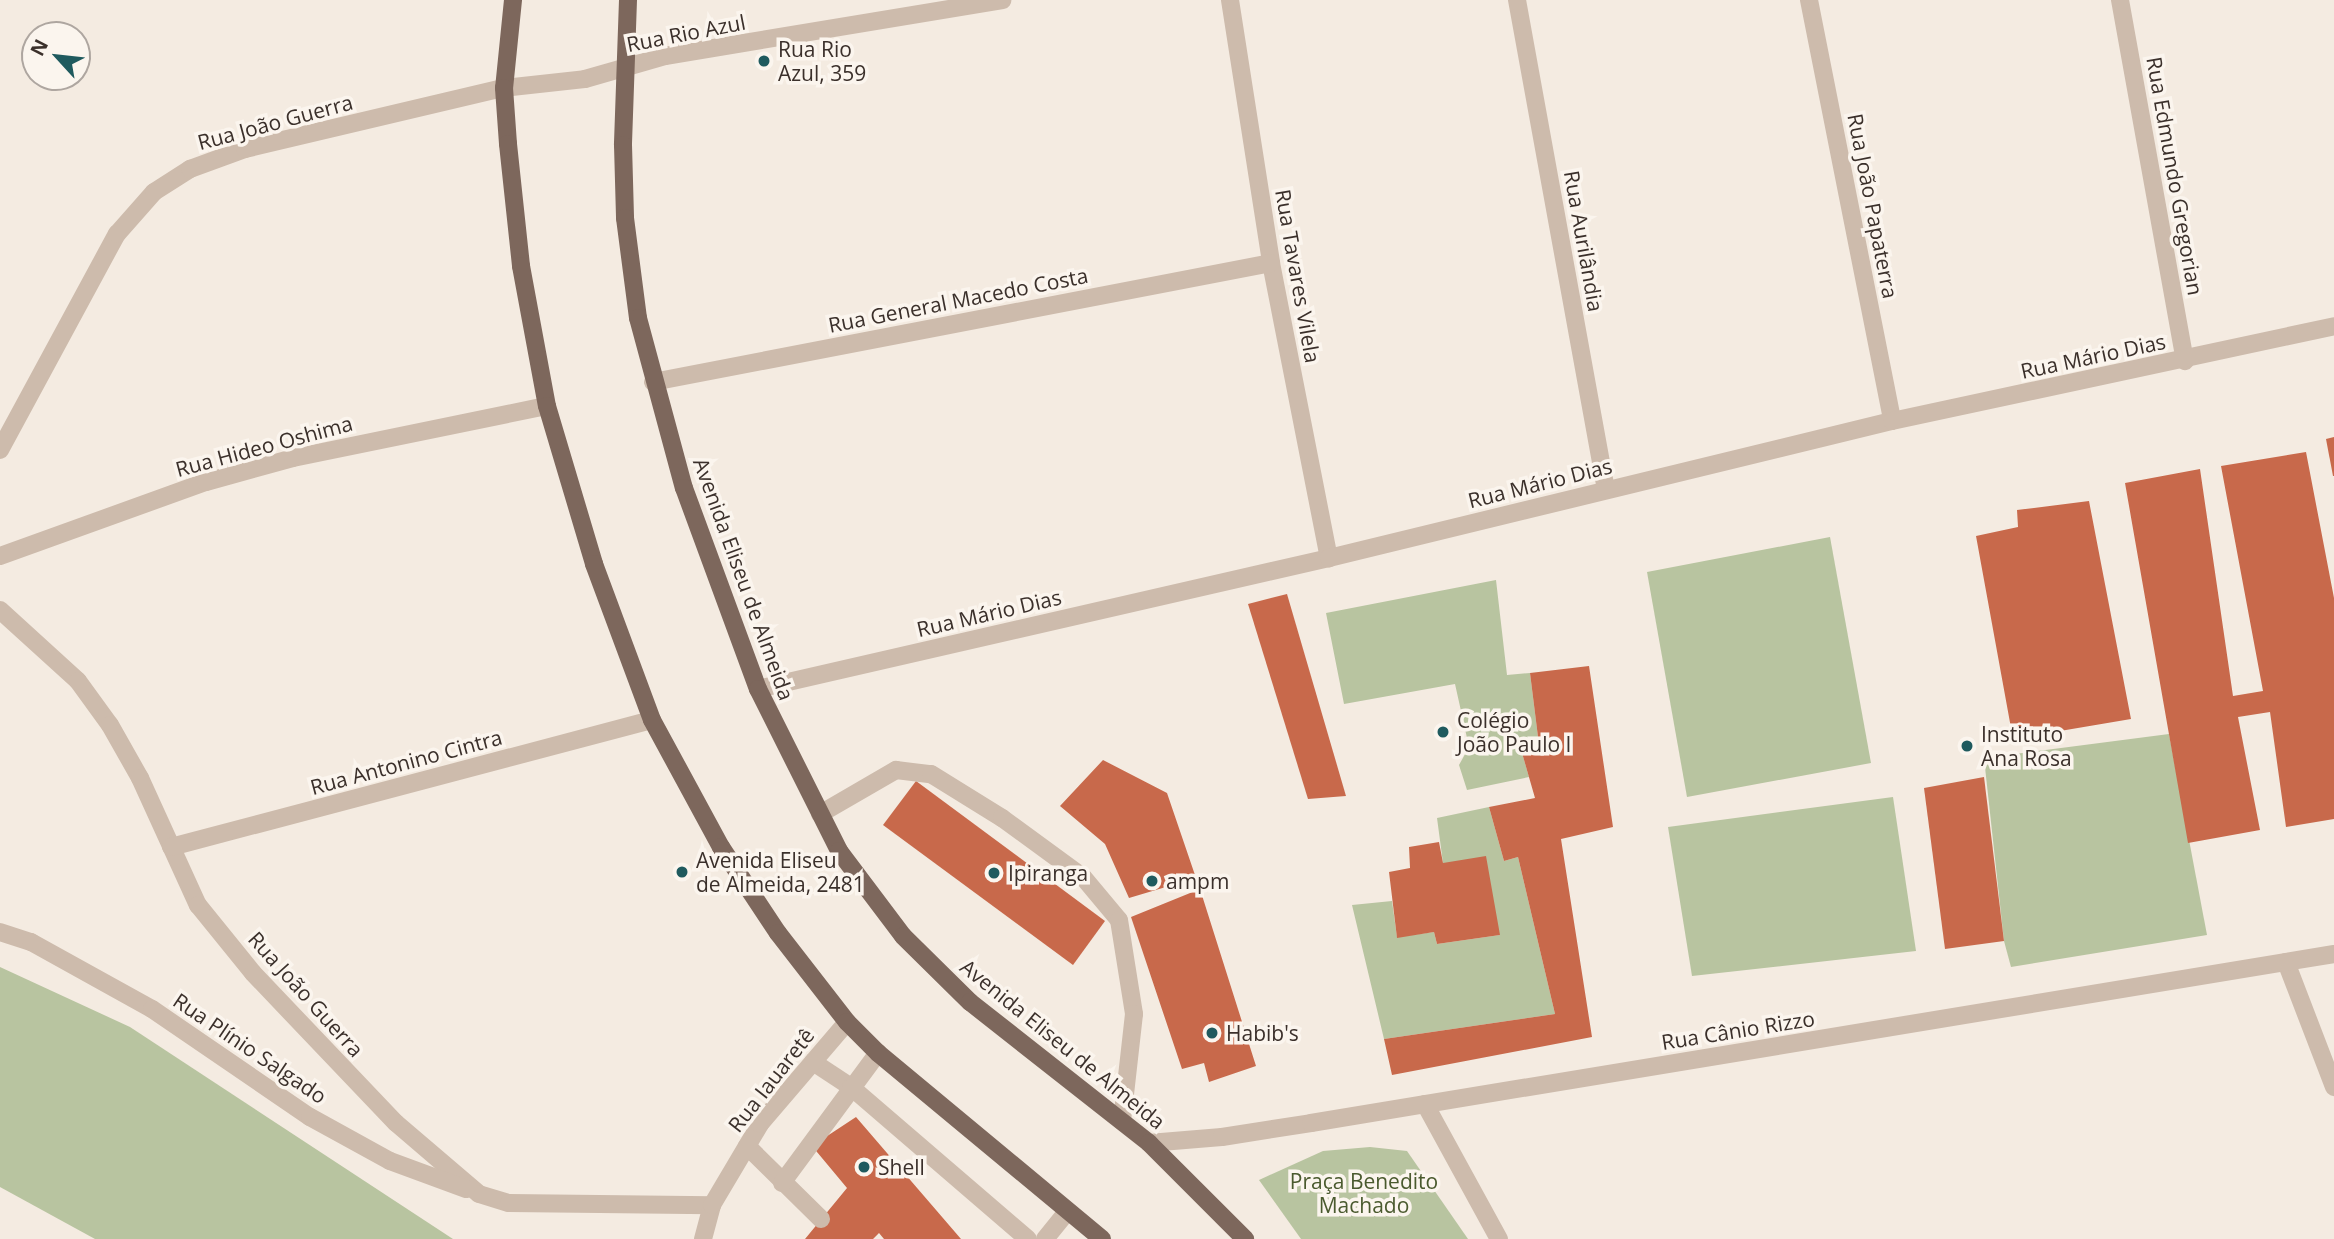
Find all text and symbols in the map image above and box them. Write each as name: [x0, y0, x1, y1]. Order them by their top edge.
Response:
street label: Rua Rio Azul: [624, 9, 748, 57]
north arrow: [21, 21, 91, 91]
text: N: [24, 35, 54, 60]
place label: Rua Rio Azul, 359: [778, 36, 866, 86]
marker: Rua Rio Azul, 359: [756, 53, 772, 69]
street label: Rua Edmundo Gregorian: [2142, 55, 2208, 297]
street label: Rua João Guerra: [195, 89, 355, 155]
street label: Rua João Papaterra: [1843, 111, 1903, 301]
street label: Rua Aurilândia: [1559, 169, 1609, 313]
street label: Rua Tavares Vilela: [1270, 187, 1326, 365]
street label: Rua General Macedo Costa: [826, 262, 1090, 338]
street label: Rua Mário Dias: [2018, 328, 2168, 384]
street label: Rua Hideo Oshima: [173, 410, 355, 482]
street label: Rua Mário Dias: [1465, 453, 1615, 513]
street label: Avenida Eliseu de Almeida: [688, 454, 800, 704]
street label: Rua Mário Dias: [914, 584, 1064, 642]
place label: Colégio João Paulo I: [1457, 707, 1571, 757]
place label: Instituto Ana Rosa: [1981, 721, 2072, 771]
street label: Rua Antonino Cintra: [307, 724, 505, 800]
marker: Colégio João Paulo I: [1435, 724, 1451, 740]
marker: Instituto Ana Rosa: [1959, 738, 1975, 754]
place label: Avenida Eliseu de Almeida, 2481: [696, 847, 865, 897]
place label: Ipiranga: [1008, 860, 1088, 886]
marker: Avenida Eliseu de Almeida, 2481: [674, 864, 690, 880]
marker: Ipiranga: [986, 865, 1002, 881]
place label: ampm: [1166, 868, 1229, 894]
marker: ampm: [1144, 873, 1160, 889]
street label: Rua João Guerra: [243, 926, 369, 1062]
street label: Avenida Eliseu de Almeida: [956, 954, 1170, 1134]
street label: Rua Plínio Salgado: [169, 987, 331, 1109]
street label: Rua Cânio Rizzo: [1660, 1005, 1816, 1055]
place label: Habib's: [1226, 1020, 1299, 1046]
street label: Rua Iauaretê: [723, 1023, 819, 1137]
marker: Habib's: [1204, 1025, 1220, 1041]
place label: Shell: [878, 1154, 925, 1180]
marker: Shell: [856, 1159, 872, 1175]
park label: Praça Benedito Machado: [1290, 1168, 1438, 1218]

